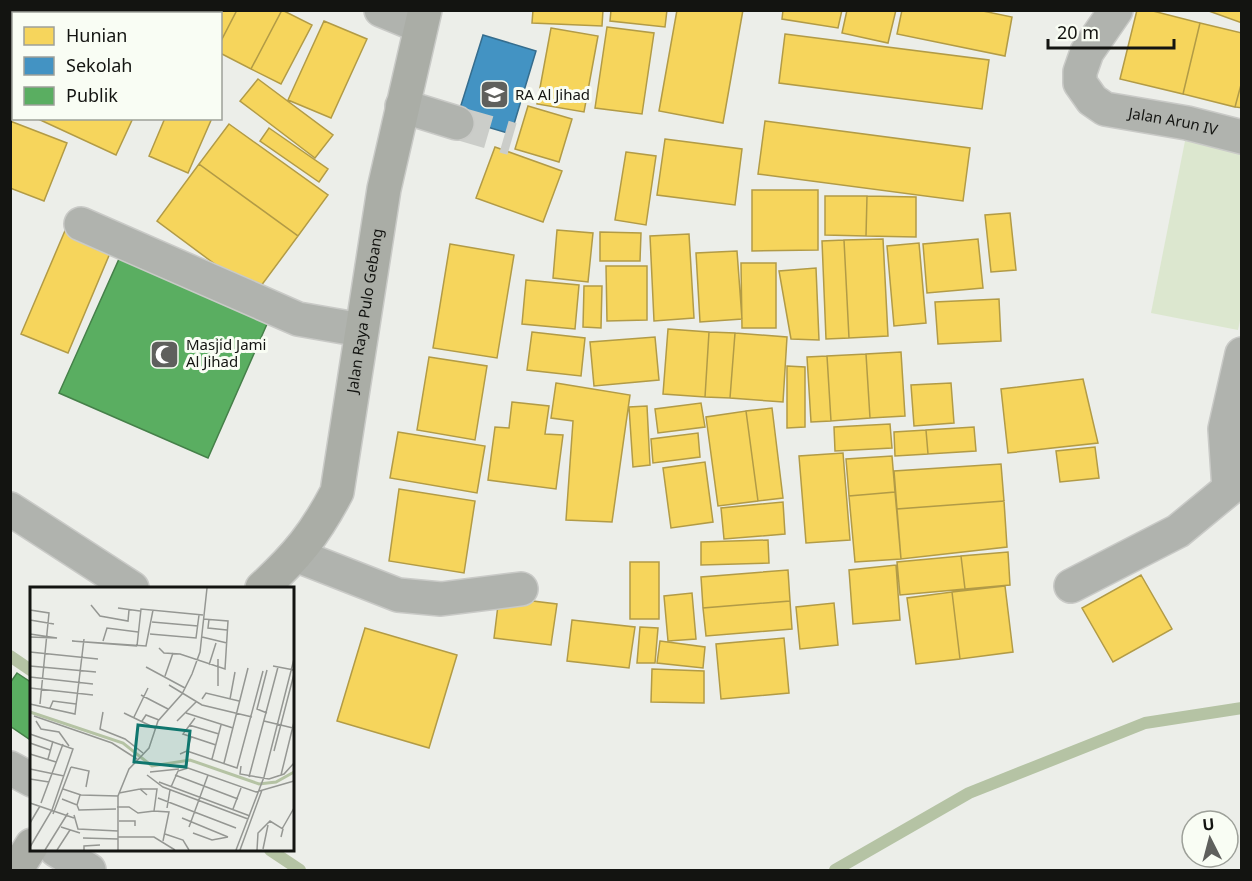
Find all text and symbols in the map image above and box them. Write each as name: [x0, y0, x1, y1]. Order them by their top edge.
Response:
legend: [12, 12, 222, 120]
scale bar: [1048, 12, 1174, 50]
text: 20 m: [1057, 20, 1099, 44]
text: Hunian: [66, 23, 127, 47]
text: Sekolah: [66, 53, 132, 77]
school or university icon: RA Al Jihad: [478, 79, 510, 111]
text: Publik: [66, 83, 118, 107]
place label: RA Al Jihad: [515, 84, 590, 104]
street label: Jalan Arun IV: [1125, 102, 1220, 139]
street label: Jalan Raya Pulo Gebang: [341, 227, 387, 396]
place label: Masjid Jami Al Jihad: [186, 334, 266, 371]
mosque icon: Masjid Jami Al Jihad: [149, 338, 181, 370]
inset map: [30, 587, 294, 851]
north arrow: [1180, 809, 1240, 869]
text: U: [1201, 813, 1216, 836]

